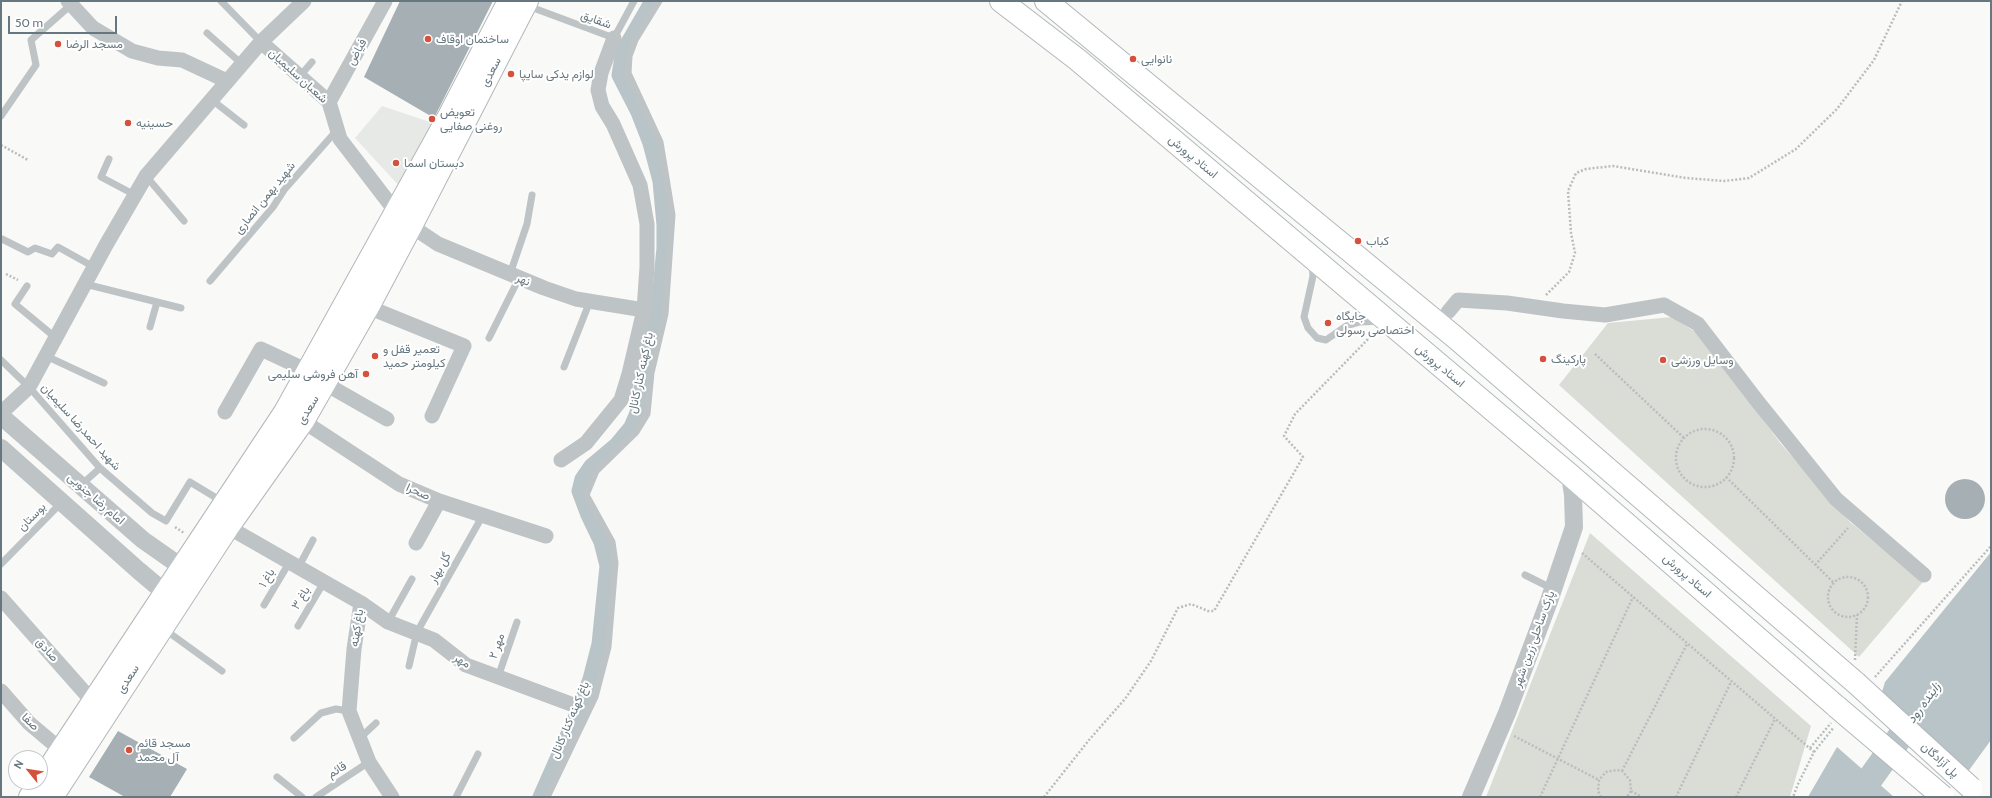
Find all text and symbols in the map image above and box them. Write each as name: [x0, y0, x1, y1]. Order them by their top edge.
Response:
scale bar: [10, 8, 119, 34]
street label: شقایق: [579, 8, 613, 32]
text: 50 m: [15, 15, 43, 30]
place label: ساختمان اوقاف: [436, 32, 509, 46]
marker: ساختمان اوقاف: [423, 34, 433, 44]
street label: فیاض: [344, 36, 370, 68]
place label: مسجد الرضا: [66, 37, 123, 51]
marker: مسجد الرضا: [53, 39, 63, 49]
street label: شعبان سلیمیان: [265, 46, 331, 106]
place label: نانوایی: [1141, 52, 1172, 66]
marker: نانوایی: [1128, 54, 1138, 64]
street label: سعدی: [478, 55, 504, 89]
place label: لوازم یدکی سایپا: [519, 67, 594, 81]
marker: لوازم یدکی سایپا: [506, 69, 516, 79]
place label: تعویض روغنی صفایی: [440, 105, 502, 133]
marker: تعویض روغنی صفایی: [427, 114, 437, 124]
place label: حسینیه: [136, 116, 173, 130]
marker: حسینیه: [123, 118, 133, 128]
street label: استاد پرورش: [1166, 132, 1220, 182]
place label: دبستان اسما: [404, 156, 464, 170]
marker: دبستان اسما: [391, 158, 401, 168]
street label: شهید بهمن انصاری: [231, 159, 299, 237]
place label: کباب: [1366, 234, 1389, 248]
marker: کباب: [1353, 236, 1363, 246]
street label: نهر: [514, 271, 532, 289]
place label: جایگاه اختصاصی رسولی: [1336, 309, 1414, 337]
marker: جایگاه اختصاصی رسولی: [1323, 318, 1333, 328]
street label: باغ کهنه کنار کانال: [625, 331, 657, 415]
street label: استاد پرورش: [1413, 341, 1467, 391]
place label: تعمیر قفل و کیلومتر حمید: [383, 342, 446, 370]
marker: تعمیر قفل و کیلومتر حمید: [370, 351, 380, 361]
place label: پارکینگ: [1551, 352, 1586, 366]
place label: وسایل ورزشی: [1671, 353, 1734, 367]
marker: پارکینگ: [1538, 354, 1548, 364]
marker: وسایل ورزشی: [1658, 355, 1668, 365]
place label: آهن فروشی سلیمی: [268, 367, 358, 381]
marker: آهن فروشی سلیمی: [361, 369, 371, 379]
street label: شهید احمدرضا سلیمیان: [38, 381, 124, 473]
street label: سعدی: [294, 393, 322, 427]
street label: امام رضا جنوبی: [64, 470, 128, 528]
street label: صحرا: [404, 480, 432, 504]
street label: بوستان: [15, 500, 49, 534]
street label: گل بهار: [426, 550, 454, 586]
street label: استاد پرورش: [1660, 551, 1714, 601]
street label: باغ ۱: [256, 566, 278, 590]
street label: باغ ۳: [289, 584, 313, 612]
street label: پارک ساحلی زرین شهر: [1510, 589, 1558, 689]
street label: باغ کهنه: [347, 608, 367, 648]
street label: مهر ۲: [486, 631, 508, 661]
street label: صادق: [33, 635, 61, 665]
street label: مهر: [451, 650, 473, 672]
street label: سعدی: [113, 662, 143, 696]
street label: باغ کهنه کنار کانال: [547, 679, 593, 761]
water label: زاینده رود: [1904, 679, 1944, 727]
street label: صفا: [18, 710, 42, 734]
place label: مسجد قائم آل محمد: [137, 736, 191, 764]
street label: پل آزادگان: [1918, 739, 1962, 781]
marker: مسجد قائم آل محمد: [124, 745, 134, 755]
north arrow: [8, 750, 48, 790]
text: N: [10, 758, 26, 771]
street label: قائم: [325, 759, 349, 781]

